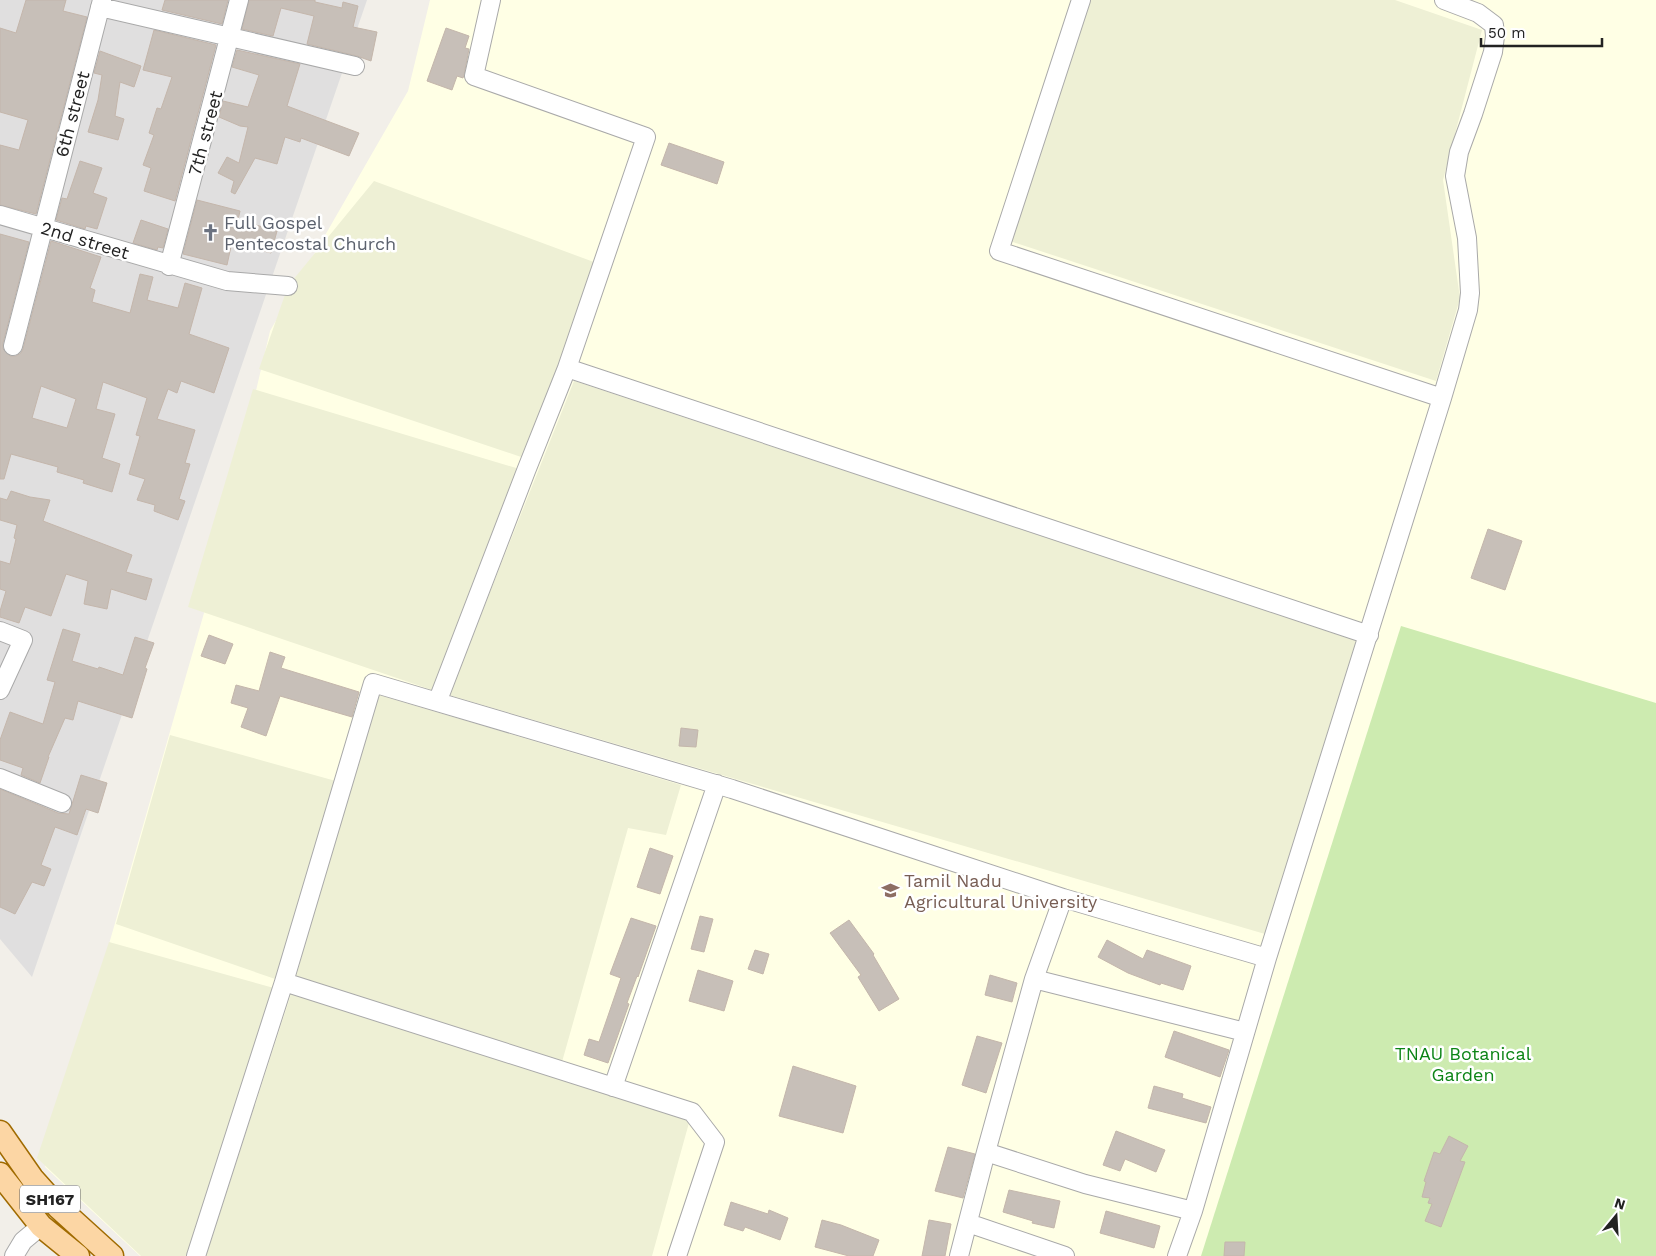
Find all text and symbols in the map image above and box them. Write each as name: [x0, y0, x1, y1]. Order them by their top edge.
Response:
scale bar: [1481, 15, 1602, 47]
text: 50 m: [1488, 24, 1525, 42]
street label: 6th street: [50, 68, 94, 159]
street label: 7th street: [184, 88, 227, 178]
place label: Full Gospel Pentecostal Church: [224, 212, 396, 254]
street label: 2nd street: [38, 217, 132, 264]
church icon: Full Gospel Pentecostal Church: [200, 222, 220, 242]
place label: Tamil Nadu Agricultural University: [904, 870, 1098, 912]
school or university icon: Tamil Nadu Agricultural University: [880, 880, 900, 900]
park label: TNAU Botanical Garden: [1395, 1043, 1532, 1085]
road number: SH167: [20, 1186, 80, 1212]
north arrow: [1591, 1191, 1641, 1241]
text: N: [1613, 1194, 1627, 1213]

